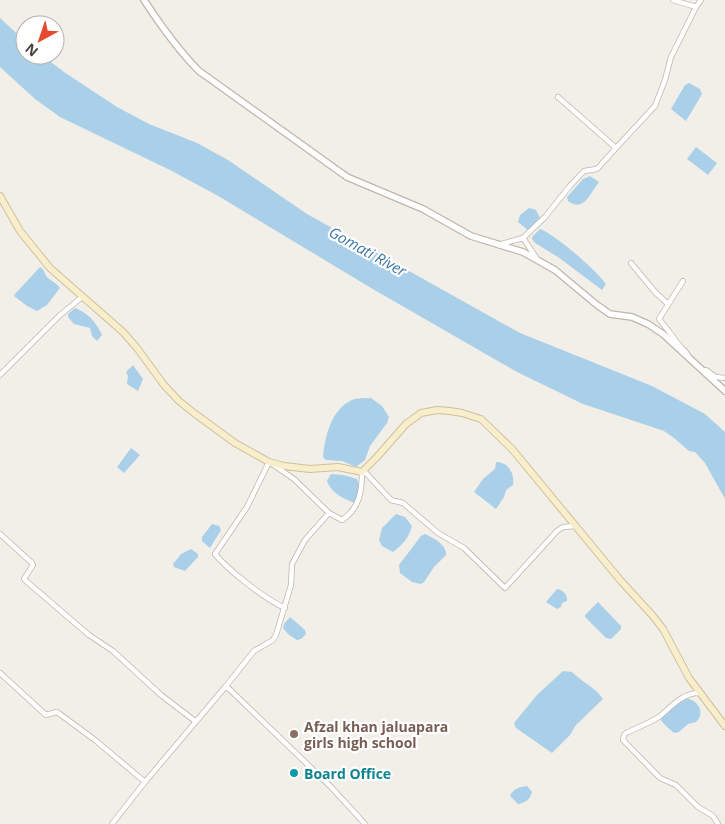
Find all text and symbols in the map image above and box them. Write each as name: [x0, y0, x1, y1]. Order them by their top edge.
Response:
north arrow: [15, 15, 65, 65]
text: N: [21, 39, 42, 61]
water label: Gomati River: [326, 222, 411, 281]
place label: Afzal khan jaluapara girls high school: [304, 717, 448, 752]
marker: Afzal khan jaluapara girls high school: [288, 728, 300, 740]
place label: Board Office: [304, 764, 391, 783]
marker: Board Office: [288, 767, 300, 779]

